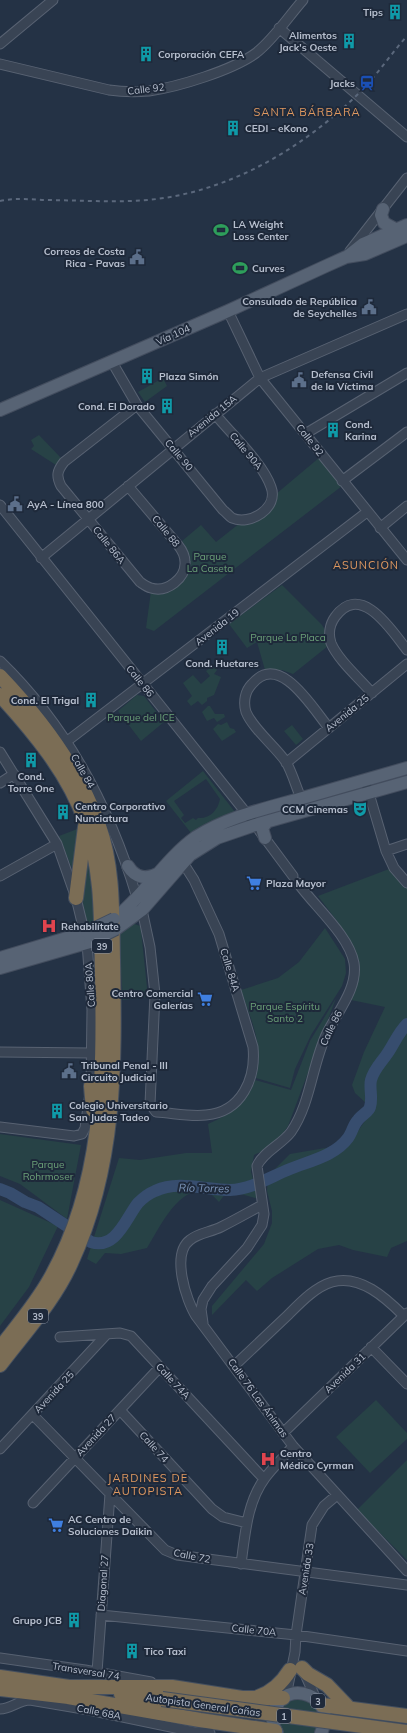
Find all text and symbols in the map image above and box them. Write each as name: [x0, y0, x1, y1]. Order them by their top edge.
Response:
building icon: Tips: [386, 3, 404, 21]
place label: Tips: [363, 6, 383, 19]
place label: Alimentos Jack's Oeste: [279, 29, 338, 54]
building icon: Alimentos Jack's Oeste: [340, 32, 358, 50]
building icon: Corporación CEFA: [137, 45, 155, 63]
place label: Corporación CEFA: [158, 48, 245, 61]
station icon: Jacks: [358, 74, 376, 92]
place label: Jacks: [330, 77, 355, 90]
street label: Calle 92: [127, 80, 165, 98]
district label: SANTA BÁRBARA: [253, 105, 361, 119]
building icon: CEDI - eKono: [224, 119, 242, 137]
place label: CEDI - eKono: [245, 122, 308, 135]
place label: LA Weight Loss Center: [233, 218, 288, 243]
sports icon: LA Weight Loss Center: [212, 221, 230, 239]
place label: Correos de Costa Rica - Pavas: [44, 245, 125, 270]
public building icon: Correos de Costa Rica - Pavas: [128, 248, 146, 266]
sports icon: Curves: [231, 259, 249, 277]
place label: Curves: [252, 262, 285, 275]
place label: Consulado de República de Seychelles: [242, 295, 357, 320]
public building icon: Consulado de República de Seychelles: [360, 298, 378, 316]
street label: Vía 104: [154, 322, 192, 348]
building icon: Plaza Simón: [138, 367, 156, 385]
place label: Defensa Civil de la Víctima: [311, 368, 373, 393]
place label: Plaza Simón: [159, 370, 219, 383]
public building icon: Defensa Civil de la Víctima: [290, 371, 308, 389]
street label: Avenida 15A: [185, 392, 240, 440]
building icon: Cond. El Dorado: [158, 397, 176, 415]
place label: Cond. El Dorado: [78, 400, 155, 413]
place label: Cond. Karina: [345, 418, 377, 443]
street label: Calle 92: [293, 421, 327, 459]
building icon: Cond. Karina: [324, 421, 342, 439]
street label: Calle 90A: [227, 430, 266, 473]
street label: Calle 90: [162, 436, 196, 474]
public building icon: AyA - Línea 800: [6, 495, 24, 513]
place label: AyA - Línea 800: [27, 498, 104, 511]
street label: Calle 88: [149, 512, 183, 550]
street label: Calle 86A: [90, 523, 129, 567]
park label: Parque La Caseta: [187, 550, 233, 575]
district label: ASUNCIÓN: [333, 558, 399, 572]
street label: Avenida 19: [192, 606, 242, 648]
park label: Parque La Placa: [250, 631, 326, 644]
building icon: Cond. Huetares: [213, 638, 231, 656]
place label: Cond. Huetares: [185, 657, 259, 670]
street label: Calle 86: [123, 662, 157, 700]
building icon: Cond. El Trigal: [82, 691, 100, 709]
street label: Avenida 25: [322, 691, 372, 735]
place label: Cond. El Trigal: [11, 694, 79, 707]
park label: Parque del ICE: [107, 711, 175, 724]
building icon: Cond. Torre One: [22, 751, 40, 769]
street label: Calle 84: [68, 752, 98, 790]
place label: Cond. Torre One: [8, 770, 55, 795]
place label: Centro Corporativo Nunciatura: [75, 800, 166, 825]
theatre icon: CCM Cinemas: [351, 800, 369, 818]
building icon: Centro Corporativo Nunciatura: [54, 803, 72, 821]
place label: CCM Cinemas: [282, 803, 348, 816]
supermarket icon: Plaza Mayor: [245, 874, 263, 892]
place label: Plaza Mayor: [266, 877, 326, 890]
hospital icon: Rehabilítate: [40, 917, 58, 935]
place label: Rehabilítate: [61, 920, 119, 933]
road number: 39: [92, 939, 112, 953]
street label: Calle 84A: [217, 947, 243, 994]
street label: Calle 80A: [82, 962, 98, 1008]
place label: Centro Comercial Galerías: [111, 987, 193, 1012]
supermarket icon: Centro Comercial Galerías: [196, 990, 214, 1008]
park label: Parque Espíritu Santo 2: [250, 1000, 320, 1025]
street label: Calle 86: [317, 1008, 345, 1048]
place label: Tribunal Penal - III Circuito Judicial: [81, 1059, 168, 1084]
public building icon: Tribunal Penal - III Circuito Judicial: [60, 1062, 78, 1080]
place label: Colegio Universitario San Judas Tadeo: [69, 1099, 168, 1124]
building icon: Colegio Universitario San Judas Tadeo: [48, 1102, 66, 1120]
park label: Parque Rohrmoser: [23, 1158, 74, 1183]
water label: Río Torres: [178, 1181, 230, 1195]
road number: 39: [28, 1309, 48, 1323]
street label: Avenida 31: [322, 1350, 368, 1396]
street label: Calle 76 Las Ánimas: [225, 1356, 291, 1440]
street label: Calle 74A: [153, 1360, 193, 1402]
street label: Avenida 25: [31, 1368, 77, 1416]
street label: Avenida 27: [73, 1411, 119, 1459]
street label: Calle 74: [137, 1429, 171, 1465]
place label: Centro Médico Cyrman: [280, 1447, 354, 1472]
hospital icon: Centro Médico Cyrman: [259, 1450, 277, 1468]
district label: JARDINES DE AUTOPISTA: [108, 1471, 188, 1498]
place label: AC Centro de Soluciones Daikin: [68, 1513, 152, 1538]
supermarket icon: AC Centro de Soluciones Daikin: [47, 1516, 65, 1534]
street label: Avenida 33: [295, 1542, 317, 1596]
street label: Calle 72: [172, 1546, 212, 1566]
street label: Diagonal 27: [95, 1554, 111, 1612]
building icon: Grupo JCB: [65, 1611, 83, 1629]
place label: Grupo JCB: [12, 1614, 62, 1627]
street label: Calle 70A: [231, 1621, 278, 1639]
building icon: Tico Taxi: [123, 1642, 141, 1660]
place label: Tico Taxi: [144, 1645, 186, 1658]
street label: Transversal 74: [52, 1659, 120, 1683]
street label: Autopista General Cañas: [145, 1691, 261, 1720]
road number: 3: [311, 1694, 325, 1708]
street label: Calle 68A: [76, 1701, 123, 1723]
road number: 1: [277, 1709, 291, 1723]

